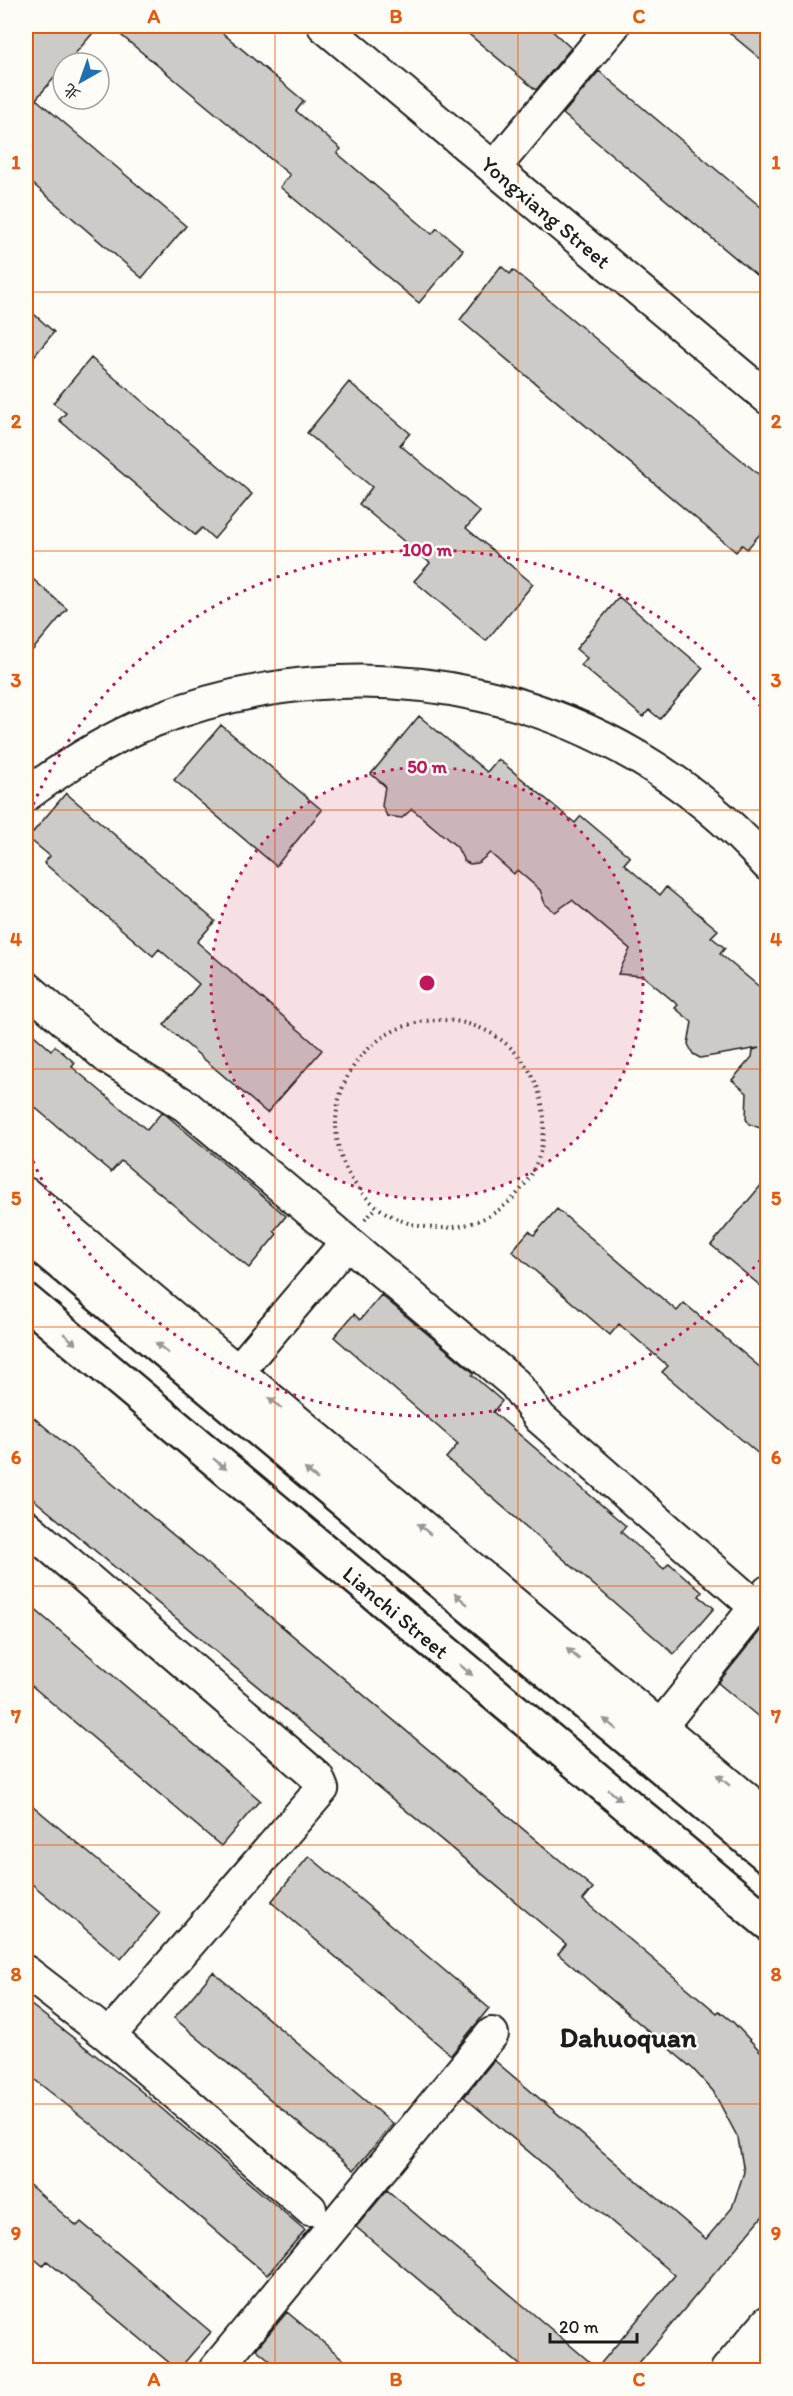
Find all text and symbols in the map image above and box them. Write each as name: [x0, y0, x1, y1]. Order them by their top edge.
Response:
text: A: [147, 4, 161, 28]
text: B: [390, 4, 403, 28]
text: C: [633, 4, 646, 28]
north arrow: [51, 51, 111, 111]
text: 北: [59, 80, 84, 105]
text: 1: [11, 150, 21, 174]
street label: Yongxiang Street: [475, 150, 616, 274]
text: 1: [771, 150, 781, 174]
text: 2: [11, 409, 22, 433]
text: 2: [771, 409, 782, 433]
text: 100 m: [402, 539, 453, 561]
text: 3: [11, 668, 22, 692]
text: 3: [771, 668, 782, 692]
text: 50 m: [407, 756, 448, 778]
text: 4: [10, 927, 22, 951]
text: 4: [770, 927, 782, 951]
centre of rings: [417, 973, 437, 993]
text: 5: [11, 1186, 22, 1210]
text: 5: [771, 1186, 782, 1210]
one-way arrow: [62, 1332, 78, 1345]
one-way arrow: [154, 1342, 170, 1355]
one-way arrow: [268, 1397, 283, 1410]
text: 6: [11, 1445, 22, 1469]
text: 6: [771, 1445, 782, 1469]
one-way arrow: [212, 1457, 227, 1470]
one-way arrow: [303, 1467, 319, 1480]
one-way arrow: [416, 1522, 432, 1535]
street label: Lianchi Street: [337, 1560, 454, 1665]
one-way arrow: [454, 1593, 469, 1606]
one-way arrow: [566, 1648, 581, 1661]
one-way arrow: [458, 1663, 473, 1676]
text: 7: [10, 1704, 21, 1728]
text: 7: [770, 1704, 781, 1728]
one-way arrow: [603, 1718, 618, 1731]
one-way arrow: [715, 1773, 731, 1786]
one-way arrow: [607, 1789, 623, 1802]
text: 8: [11, 1962, 22, 1986]
text: 8: [771, 1962, 782, 1986]
district label: Dahuoquan: [559, 2020, 697, 2054]
text: 9: [11, 2221, 21, 2245]
text: 9: [771, 2221, 781, 2245]
scale bar: [550, 2306, 637, 2344]
text: 20 m: [559, 2316, 599, 2338]
text: A: [147, 2367, 161, 2391]
text: B: [390, 2367, 403, 2391]
text: C: [633, 2367, 646, 2391]

